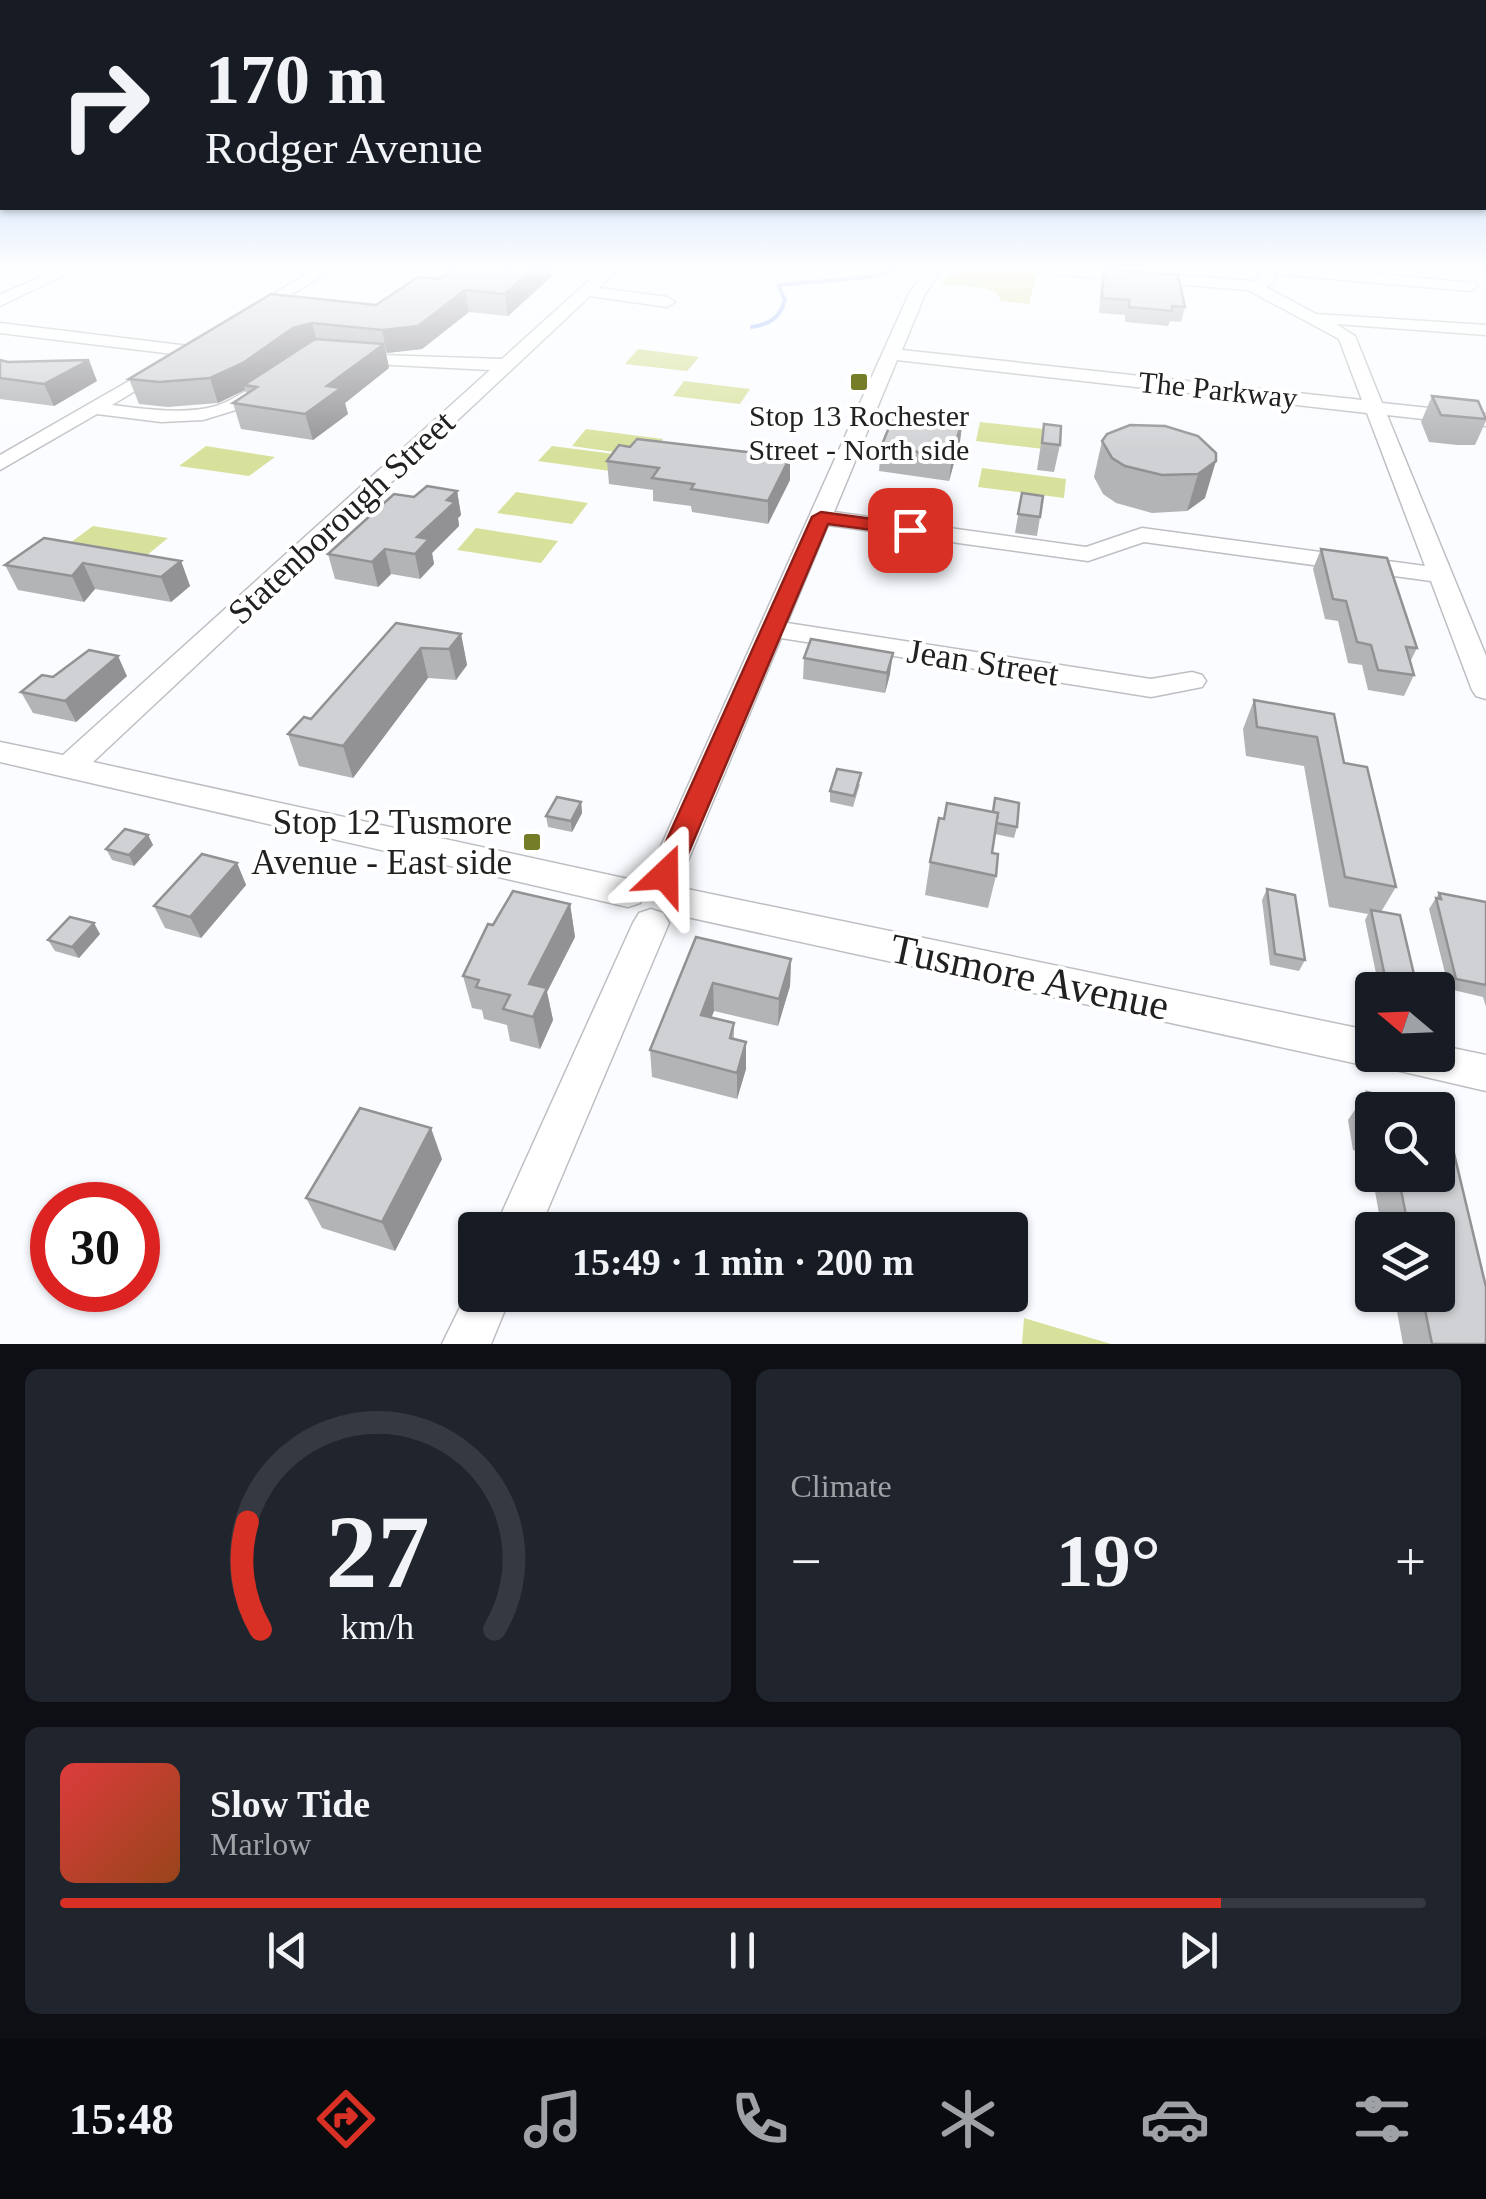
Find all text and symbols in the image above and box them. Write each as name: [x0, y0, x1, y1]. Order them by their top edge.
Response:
icon: right: [40, 40, 170, 170]
text: 170 m: [205, 41, 386, 118]
text: Rodger Avenue: [205, 123, 483, 173]
street label: The Parkway: [1137, 365, 1299, 414]
marker: Stop 13 Rochester Street - North side: [848, 371, 870, 393]
place label: Stop 13 Rochester Street - North side: [749, 399, 969, 466]
street label: Statenborough Street: [220, 402, 463, 632]
pin: [868, 488, 953, 573]
icon: arrive: [883, 503, 938, 558]
street label: Jean Street: [905, 631, 1062, 694]
place label: Stop 12 Tusmore Avenue - East side: [251, 803, 512, 882]
position arrow: [613, 823, 717, 927]
marker: Stop 12 Tusmore Avenue - East side: [521, 831, 543, 853]
street label: Tusmore Avenue: [886, 925, 1173, 1029]
north arrow: [1355, 972, 1455, 1072]
map controls: [1355, 972, 1455, 1312]
button: search: [1355, 1092, 1455, 1192]
speed limit sign: 30: [30, 1182, 160, 1312]
button: layers: [1355, 1212, 1455, 1312]
text: 15:49 · 1 min · 200 m: [572, 1241, 914, 1283]
text: Climate: [791, 1468, 892, 1504]
text: 27: [326, 1494, 430, 1609]
text: 19°: [1056, 1519, 1161, 1602]
text: −: [791, 1531, 822, 1592]
text: +: [1395, 1531, 1426, 1592]
text: km/h: [341, 1607, 415, 1647]
text: Slow Tide: [210, 1783, 370, 1825]
text: Marlow: [210, 1826, 311, 1862]
icon: previous: [260, 1923, 315, 1978]
icon: pause: [715, 1923, 770, 1978]
icon: next: [1171, 1923, 1226, 1978]
icon: directions: [311, 2084, 381, 2154]
icon: music: [518, 2084, 588, 2154]
icon: phone: [725, 2084, 795, 2154]
icon: climate: [933, 2084, 1003, 2154]
icon: car: [1140, 2084, 1210, 2154]
icon: filters: [1347, 2084, 1417, 2154]
text: 15:48: [69, 2094, 174, 2144]

